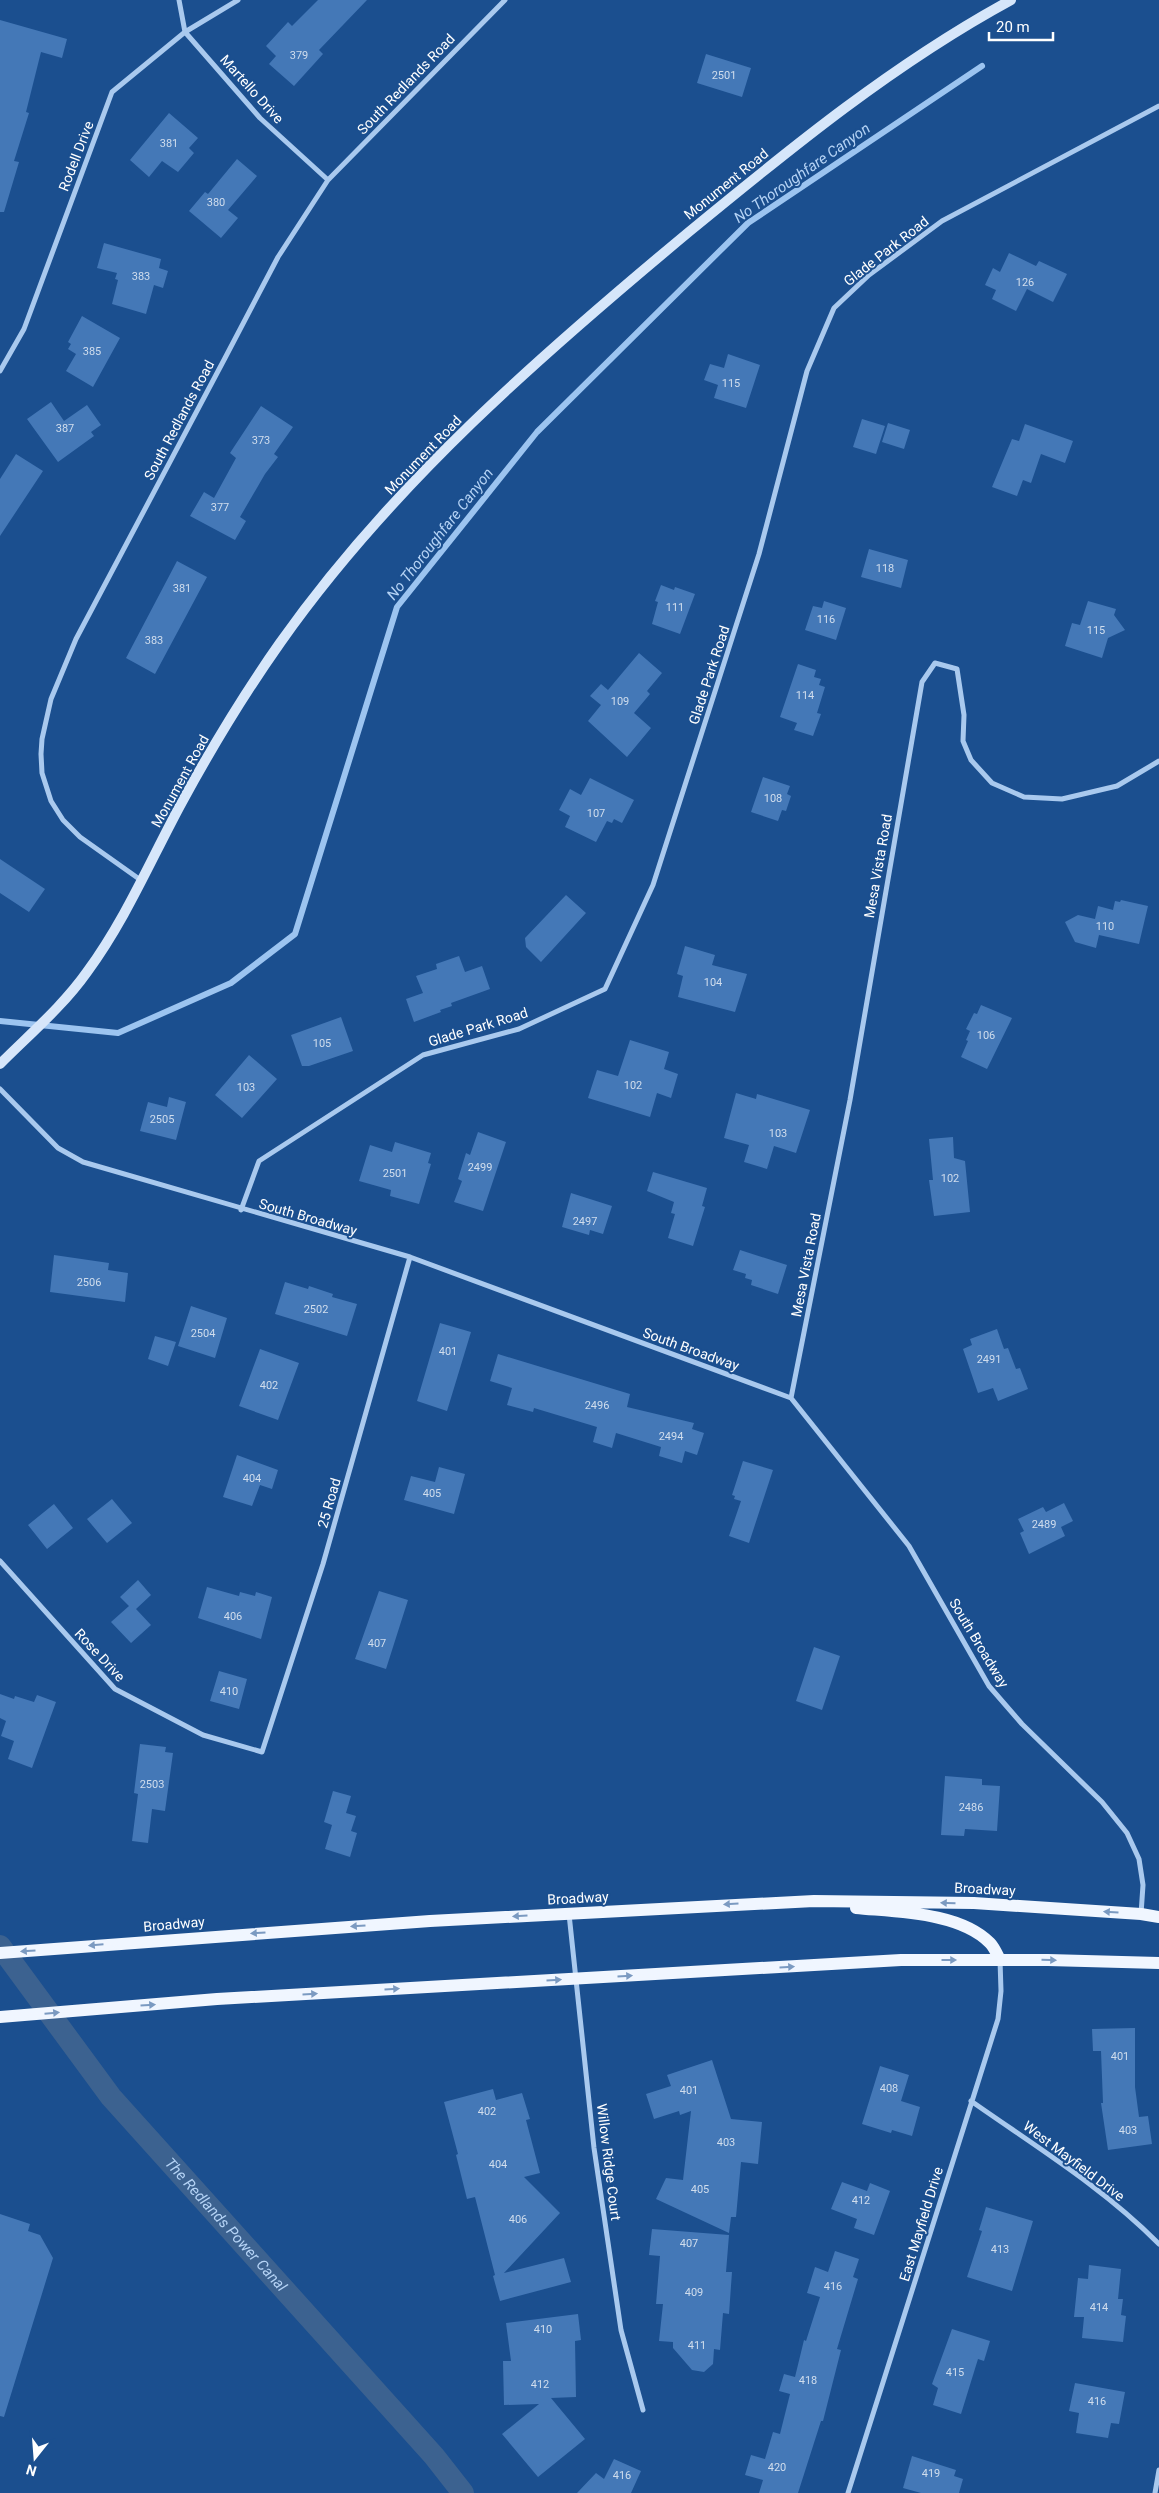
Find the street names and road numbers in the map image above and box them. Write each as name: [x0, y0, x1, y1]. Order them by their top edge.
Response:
street label: South Redlands Road: [354, 31, 458, 137]
street label: Martello Drive: [217, 51, 287, 127]
street label: Rodell Drive: [55, 119, 97, 193]
street label: Monument Road: [681, 145, 771, 223]
street label: Glade Park Road: [840, 213, 932, 289]
street label: South Redlands Road: [141, 357, 217, 483]
street label: Monument Road: [381, 412, 465, 498]
street label: Glade Park Road: [685, 623, 733, 727]
street label: Monument Road: [148, 732, 212, 830]
street label: Mesa Vista Road: [861, 813, 895, 919]
street label: Glade Park Road: [426, 1004, 530, 1050]
street label: South Broadway: [257, 1195, 359, 1239]
street label: Mesa Vista Road: [788, 1212, 824, 1318]
street label: South Broadway: [641, 1324, 742, 1374]
street label: 25 Road: [314, 1476, 344, 1530]
street label: South Broadway: [946, 1595, 1012, 1691]
street label: Rose Drive: [72, 1625, 128, 1685]
street label: Broadway: [954, 1879, 1016, 1899]
street label: Broadway: [547, 1888, 609, 1908]
street label: Broadway: [143, 1913, 206, 1935]
street label: Willow Ridge Court: [594, 2103, 624, 2222]
street label: West Mayfield Drive: [1020, 2118, 1128, 2204]
street label: East Mayfield Drive: [896, 2165, 946, 2283]

